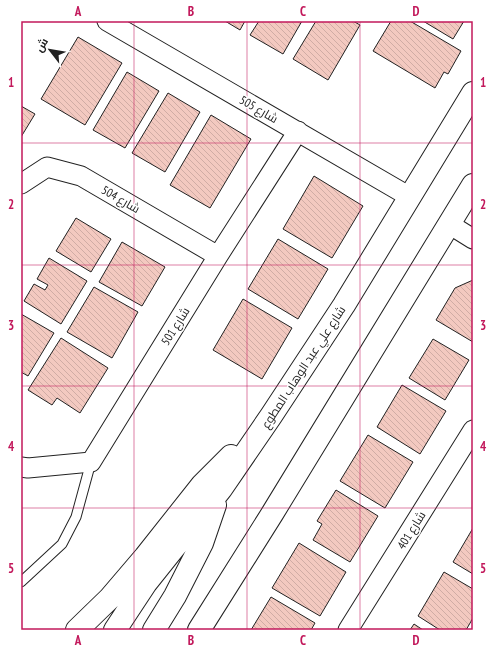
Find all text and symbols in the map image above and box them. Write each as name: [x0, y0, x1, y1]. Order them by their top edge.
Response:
text: A: [74, 3, 82, 20]
text: B: [188, 3, 194, 20]
text: C: [300, 3, 306, 20]
text: D: [413, 3, 420, 20]
north arrow: [30, 30, 70, 70]
text: ش: [32, 35, 51, 55]
text: 1: [8, 74, 14, 91]
text: 1: [480, 74, 486, 91]
street label: شارع 505: [237, 92, 281, 127]
street label: شارع 504: [99, 182, 143, 217]
text: 2: [8, 196, 14, 213]
text: 2: [480, 196, 486, 213]
street label: شارع علي عبد الوهاب المطوع: [258, 303, 351, 433]
street label: شارع 501: [158, 304, 193, 348]
text: 3: [8, 317, 14, 334]
text: 3: [480, 317, 486, 334]
text: 4: [8, 438, 15, 455]
text: 4: [480, 438, 487, 455]
street label: شارع 401: [394, 508, 429, 552]
text: 5: [8, 560, 14, 577]
text: 5: [480, 560, 486, 577]
text: A: [74, 632, 82, 649]
text: B: [188, 632, 194, 649]
text: C: [300, 632, 306, 649]
text: D: [413, 632, 420, 649]

